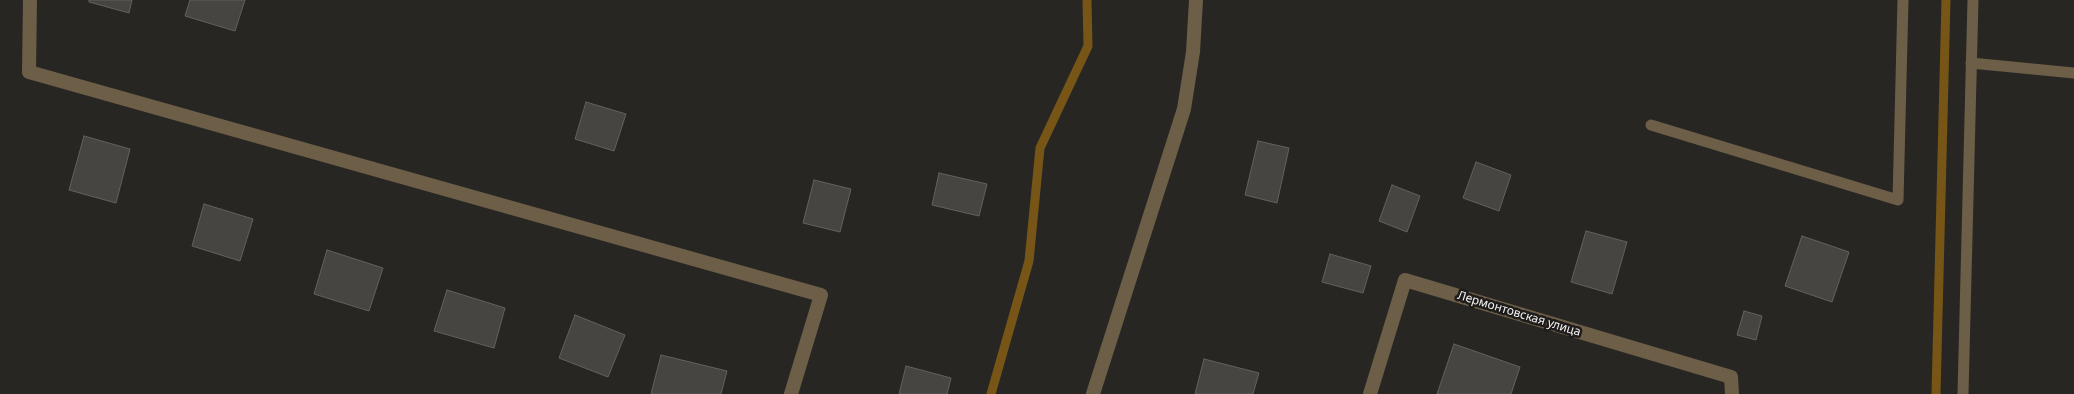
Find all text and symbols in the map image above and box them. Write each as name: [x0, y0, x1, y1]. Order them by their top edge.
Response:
street label: Лермонтовская улица: [1456, 288, 1582, 340]

